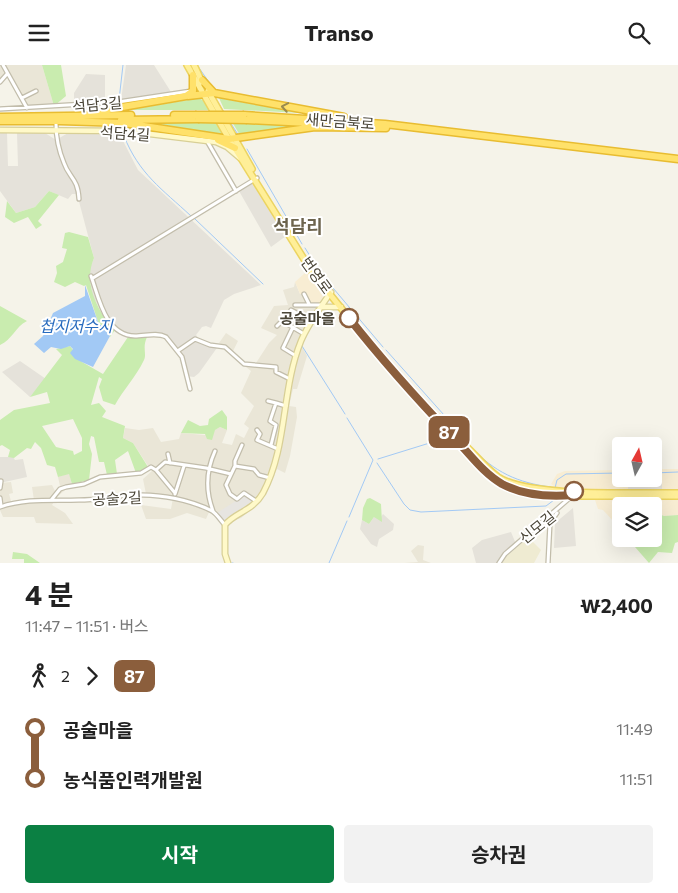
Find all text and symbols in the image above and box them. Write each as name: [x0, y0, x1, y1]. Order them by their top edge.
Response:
icon: menu: [25, 19, 53, 47]
text: Transo: [304, 19, 374, 46]
icon: search: [625, 19, 653, 47]
street label: 석담3길: [71, 93, 123, 115]
one-way arrow: [281, 102, 289, 112]
street label: 새만금북로: [305, 110, 375, 132]
street label: 석담4길: [99, 122, 151, 144]
district label: 석담리: [273, 215, 323, 237]
street label: 번영로: [298, 253, 336, 297]
marker: 공술마을: [339, 308, 359, 328]
place label: 공술마을: [280, 309, 335, 327]
water label: 첩지저수지: [39, 316, 114, 335]
line badge: 87: [426, 416, 472, 448]
text: 87: [439, 421, 459, 443]
north arrow: [612, 437, 662, 487]
map controls: [612, 437, 662, 547]
unlabelled marker: [564, 481, 584, 501]
street label: 공술2길: [92, 488, 142, 508]
button: layers: [612, 497, 662, 547]
street label: 신모길: [515, 507, 559, 547]
text: 4 분: [25, 577, 73, 611]
text: ₩2,400: [580, 594, 653, 617]
text: 11:47 – 11:51 · 버스: [25, 616, 149, 635]
icon: walk: [25, 662, 53, 690]
icon: forward: [78, 662, 106, 690]
text: 87: [124, 665, 145, 687]
text: 2: [61, 666, 70, 685]
text: 공술마을: [63, 718, 133, 741]
text: 11:49: [616, 719, 653, 738]
text: 농식품인력개발원: [63, 768, 203, 791]
text: 11:51: [620, 769, 653, 788]
button: 시작: [25, 825, 334, 883]
button: 승차권: [344, 825, 653, 883]

